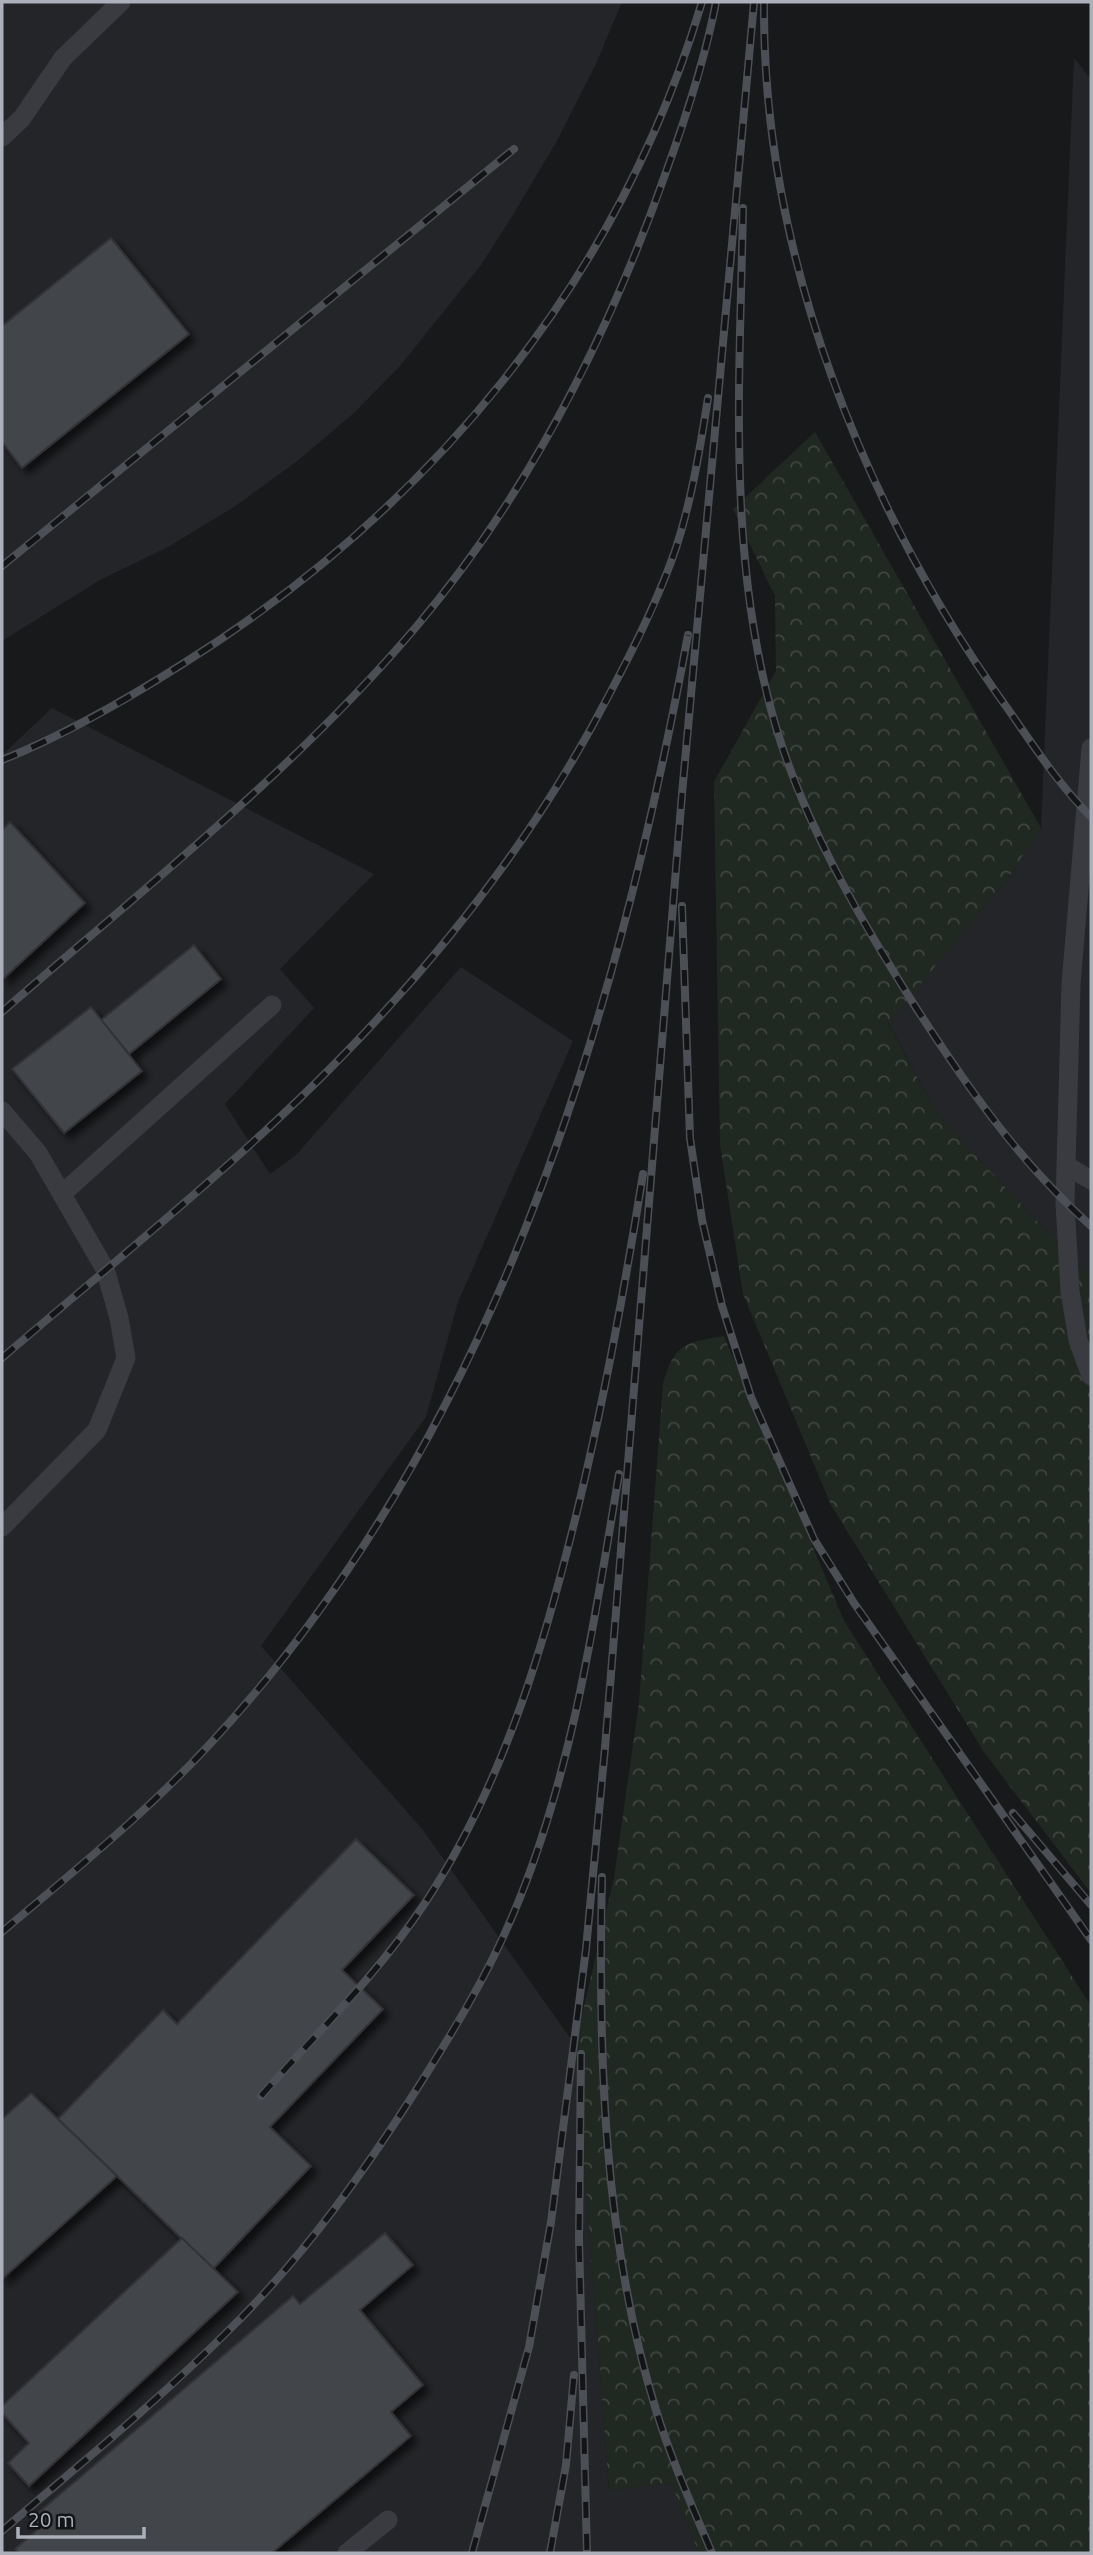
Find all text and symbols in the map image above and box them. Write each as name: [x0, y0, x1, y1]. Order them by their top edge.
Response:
scale bar: [18, 2496, 144, 2540]
text: 20 m: [28, 2507, 75, 2531]

